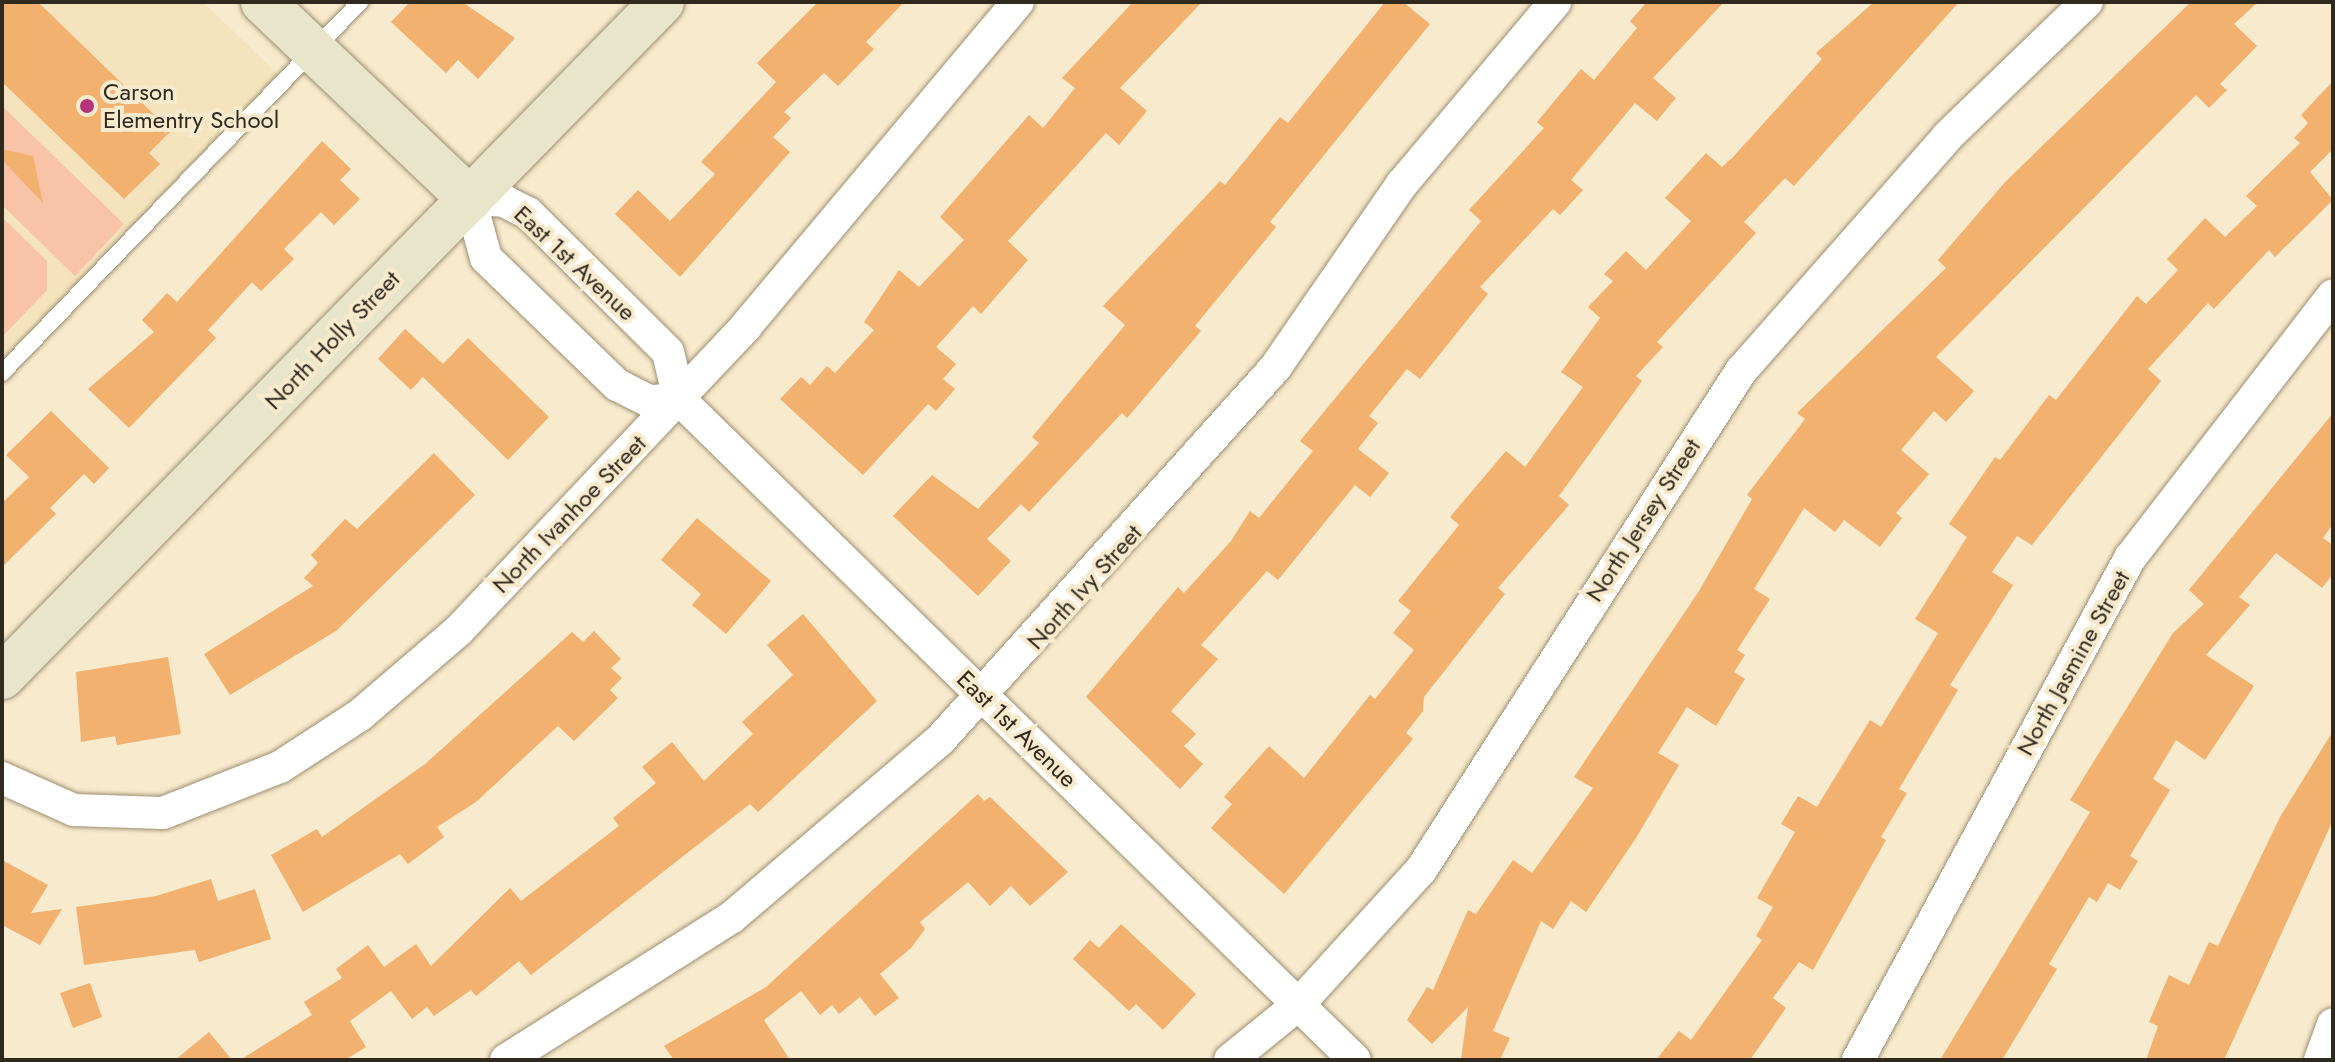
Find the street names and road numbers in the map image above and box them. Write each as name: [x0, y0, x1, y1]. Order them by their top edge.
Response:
street label: East 1st Avenue: [508, 199, 642, 327]
street label: North Holly Street: [258, 265, 406, 415]
street label: North Ivanhoe Street: [486, 429, 652, 599]
street label: North Jersey Street: [1580, 433, 1706, 607]
street label: North Ivy Street: [1021, 519, 1147, 655]
street label: North Jasmine Street: [2010, 566, 2136, 760]
street label: East 1st Avenue: [951, 665, 1083, 793]

